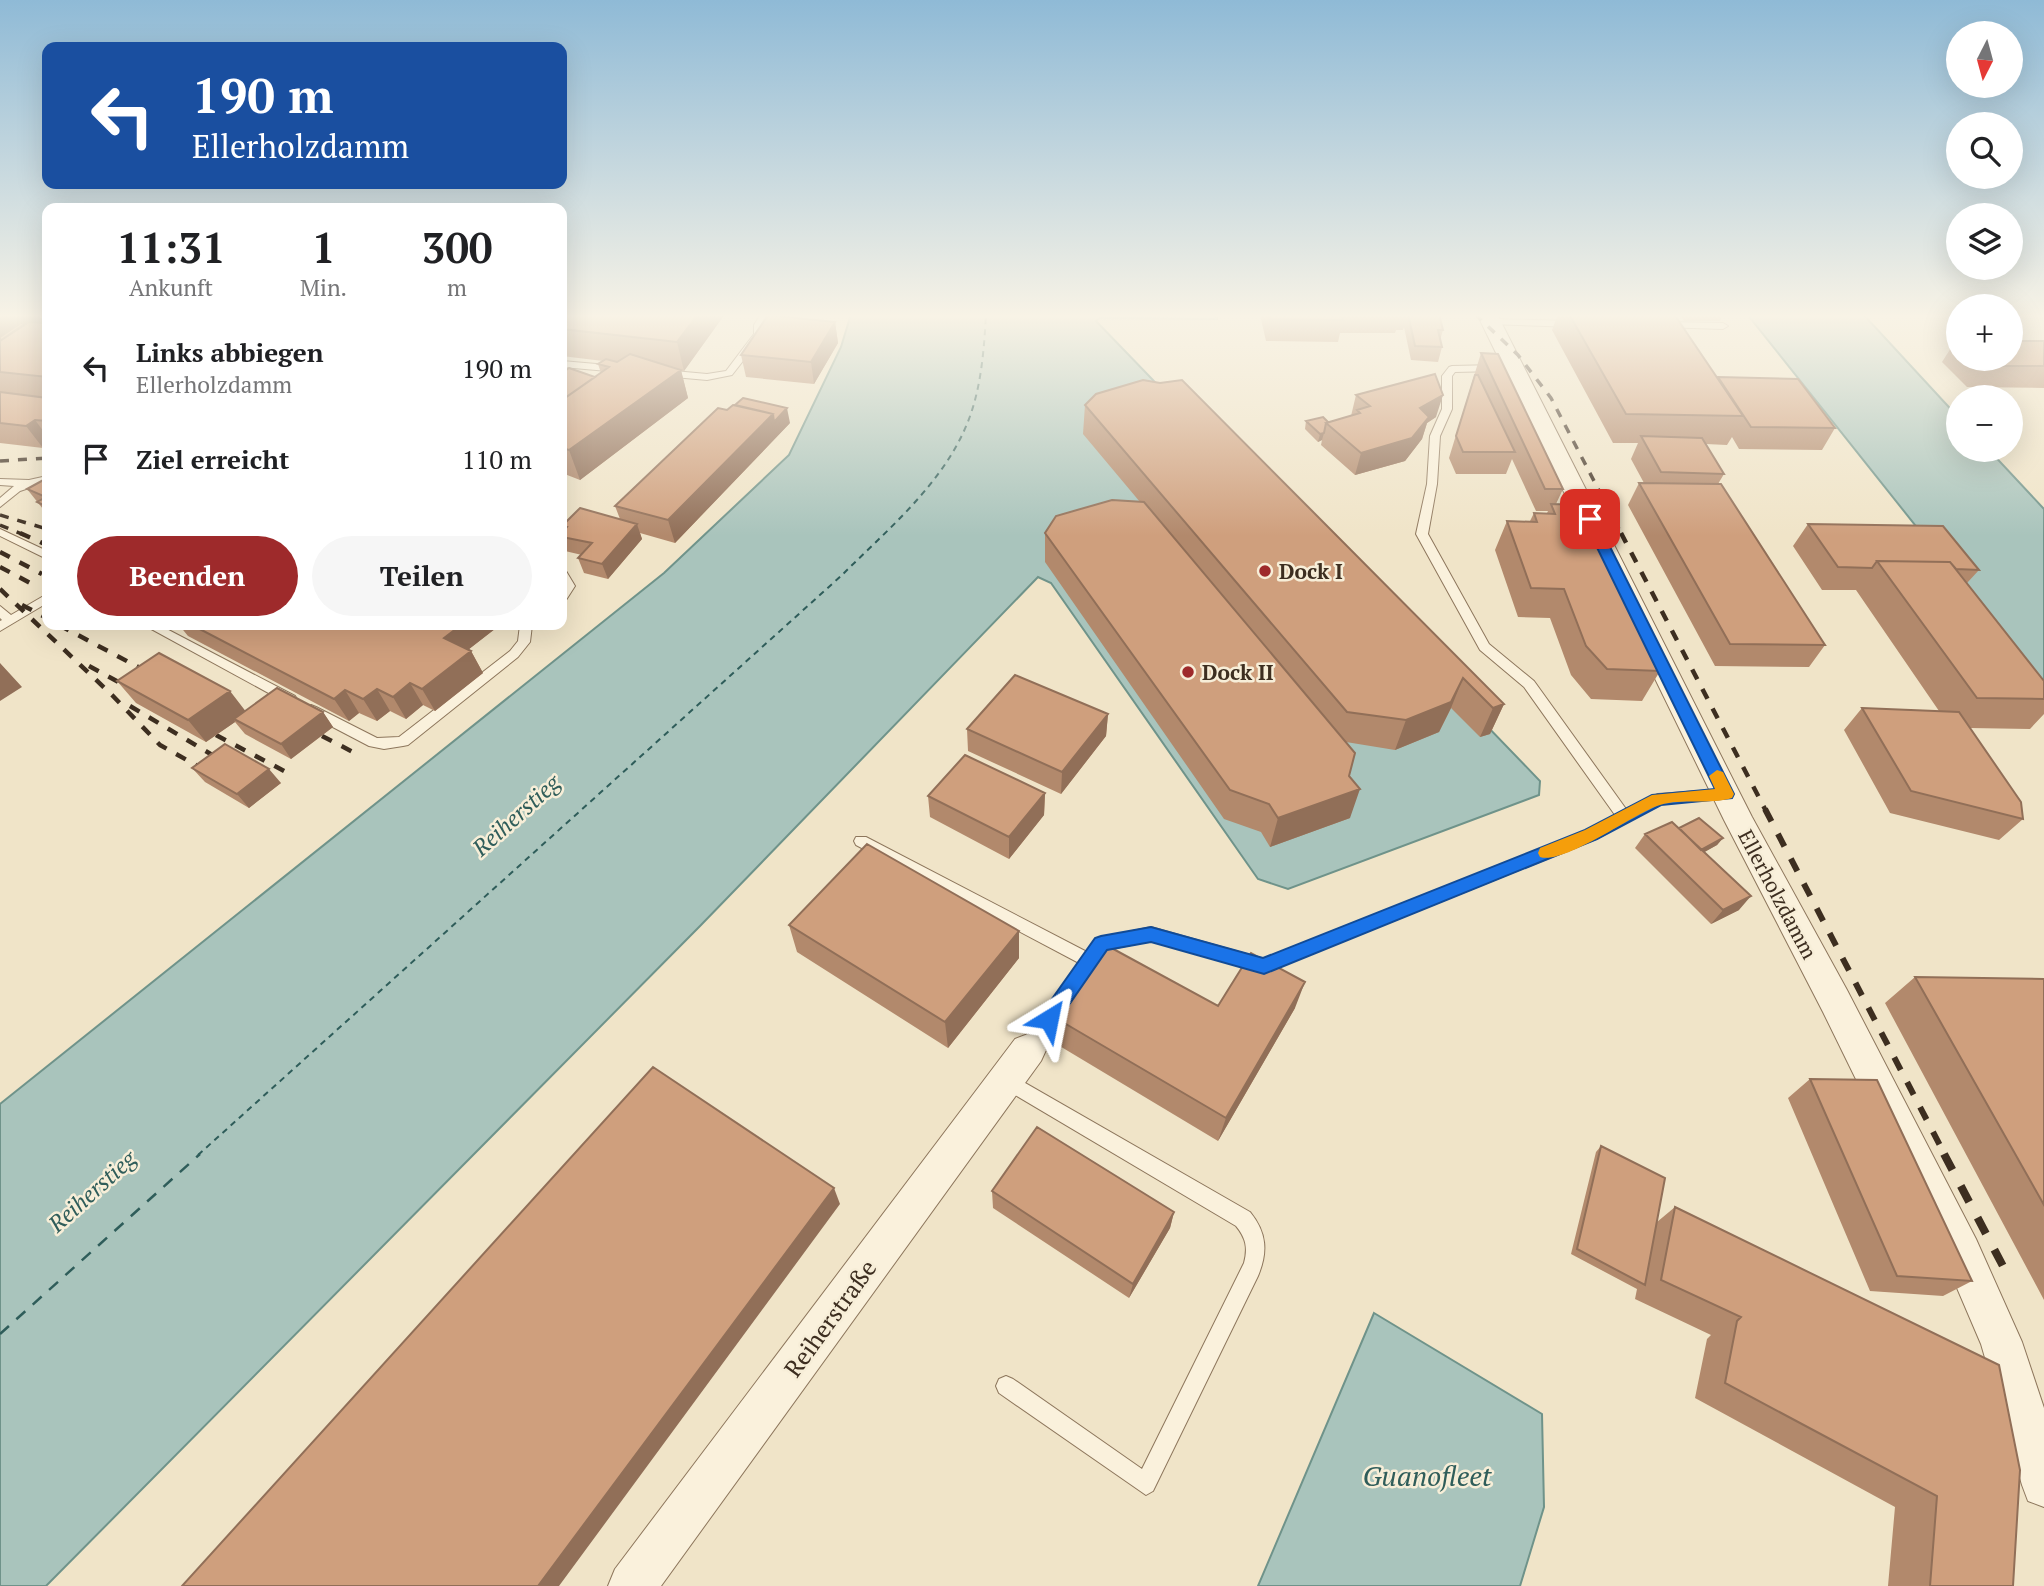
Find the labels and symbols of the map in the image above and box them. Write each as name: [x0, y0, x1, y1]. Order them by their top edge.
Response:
north arrow: [1946, 21, 2023, 98]
pin: [1560, 489, 1620, 549]
place label: Dock I: [1279, 557, 1343, 585]
marker: Dock I: [1257, 563, 1273, 579]
place label: Dock II: [1202, 658, 1274, 686]
marker: Dock II: [1180, 664, 1196, 680]
water label: Reiherstieg: [465, 766, 568, 863]
street label: Ellerholzdamm: [1732, 825, 1824, 963]
position arrow: [1012, 982, 1086, 1056]
water label: Reiherstieg: [41, 1142, 144, 1239]
street label: Reiherstraße: [777, 1253, 883, 1383]
water label: Guanofleet: [1362, 1457, 1492, 1494]

